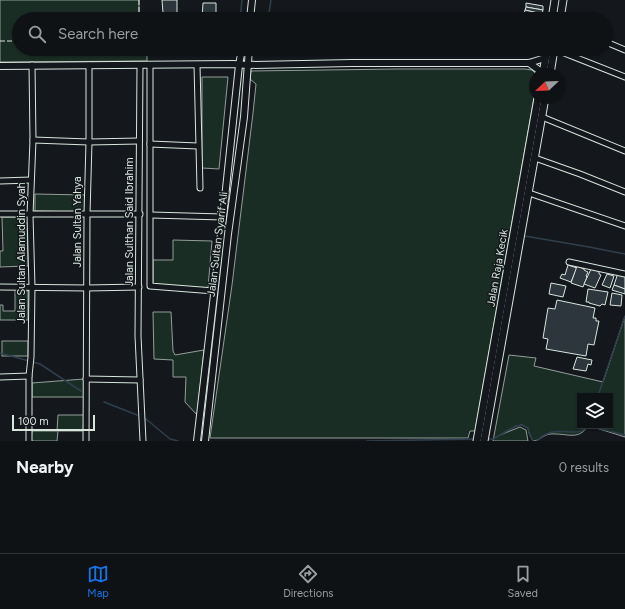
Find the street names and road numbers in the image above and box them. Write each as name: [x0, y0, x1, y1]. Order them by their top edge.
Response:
street label: Jalan Sulthan Said Ibrahim: [123, 157, 136, 287]
street label: Jalan Sultan Yahya: [71, 177, 84, 267]
street label: Jalan Sultan Alamuddin Syah: [15, 182, 28, 324]
street label: Jalan Sultan Syarif Ali: [205, 191, 230, 297]
street label: Jalan Raja Kecik: [484, 228, 511, 308]

